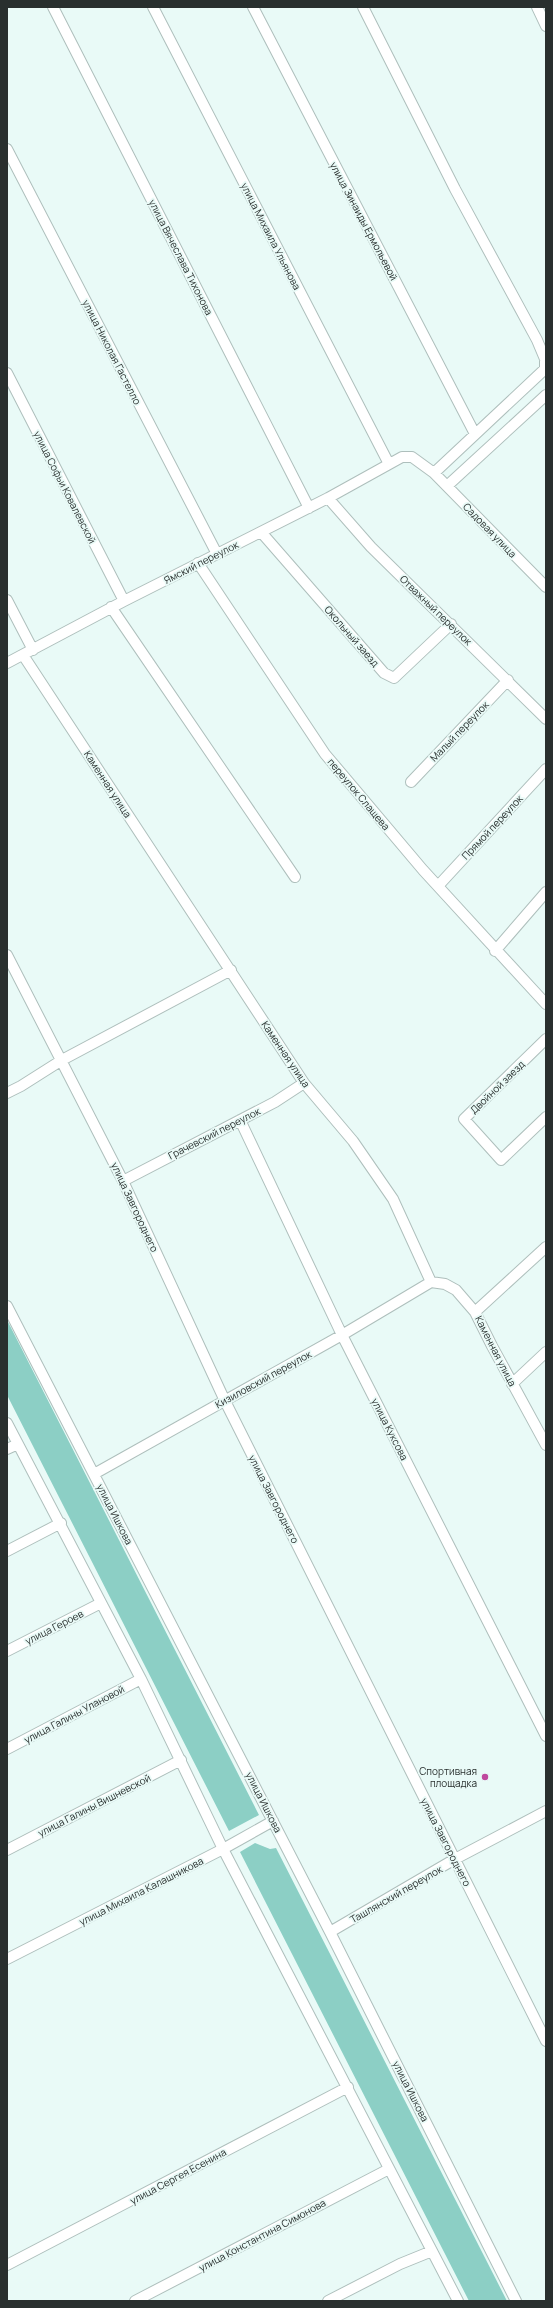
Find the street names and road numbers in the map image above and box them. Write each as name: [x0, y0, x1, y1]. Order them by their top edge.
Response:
street label: улица Зинаиды Ермольевой: [327, 159, 401, 283]
street label: улица Михаила Ульянова: [238, 180, 304, 292]
street label: улица Вячеслава Тихонова: [146, 197, 216, 317]
street label: улица Николая Гастелло: [79, 297, 145, 407]
street label: улица Софьи Ковалевской: [30, 428, 100, 546]
street label: Садовая улица: [460, 499, 520, 561]
street label: Ямский переулок: [161, 537, 242, 587]
street label: Отважный переулок: [397, 572, 476, 649]
street label: Окольный заезд: [322, 603, 382, 669]
street label: Малый переулок: [427, 697, 492, 764]
street label: Каменная улица: [81, 748, 135, 820]
street label: переулок Слащева: [325, 755, 393, 833]
street label: Прямой переулок: [458, 791, 526, 862]
street label: Каменная улица: [259, 1018, 313, 1090]
street label: Двойной заезд: [467, 1057, 527, 1117]
street label: Грачевский переулок: [166, 1103, 263, 1162]
street label: улица Завгороднего: [108, 1160, 162, 1254]
street label: Каменная улица: [472, 1313, 520, 1389]
street label: Кизиловский переулок: [212, 1346, 315, 1411]
street label: улица Куксова: [368, 1395, 412, 1463]
street label: улица Завгороднего: [246, 1452, 302, 1546]
street label: улица Ишкова: [94, 1481, 136, 1547]
street label: улица Героев: [22, 1606, 86, 1648]
street label: улица Галины Улановой: [21, 1682, 127, 1746]
street label: улица Ишкова: [243, 1769, 285, 1835]
street label: улица Галины Вишневской: [35, 1770, 153, 1840]
street label: улица Завгороднего: [418, 1795, 474, 1889]
street label: улица Михаила Калашникова: [76, 1854, 206, 1928]
street label: Ташлянский переулок: [347, 1861, 446, 1926]
street label: улица Ишкова: [390, 2058, 432, 2124]
street label: улица Сергея Есенина: [127, 2145, 229, 2207]
street label: улица Константина Симонова: [196, 2195, 328, 2275]

